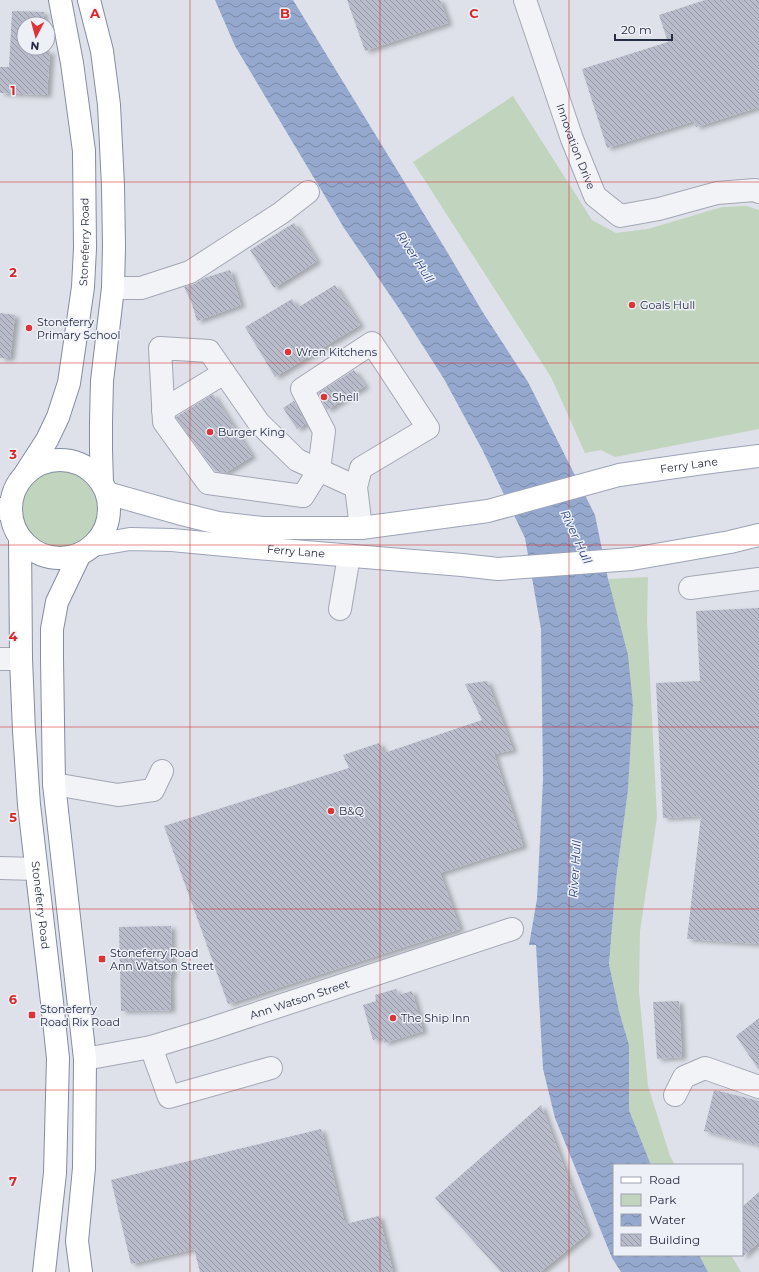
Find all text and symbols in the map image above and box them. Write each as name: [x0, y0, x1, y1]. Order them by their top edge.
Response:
text: A: [89, 5, 101, 21]
text: B: [280, 5, 290, 21]
text: C: [469, 5, 479, 21]
north arrow: [16, 16, 56, 56]
scale bar: [615, 16, 672, 42]
text: 20 m: [621, 22, 652, 37]
text: N: [30, 39, 40, 53]
text: 1: [10, 82, 16, 98]
street label: Innovation Drive: [553, 102, 599, 192]
street label: Stoneferry Road: [76, 197, 92, 286]
water label: River Hull: [393, 228, 438, 286]
text: 2: [9, 264, 17, 280]
place label: Goals Hull: [640, 298, 695, 312]
marker: Goals Hull: [627, 300, 637, 310]
place label: Stoneferry Primary School: [37, 315, 120, 342]
marker: Stoneferry Primary School: [24, 323, 34, 333]
place label: Wren Kitchens: [296, 345, 378, 359]
marker: Wren Kitchens: [283, 347, 293, 357]
place label: Shell: [332, 390, 359, 404]
marker: Shell: [319, 392, 329, 402]
place label: Burger King: [218, 425, 285, 439]
marker: Burger King: [205, 427, 215, 437]
text: 3: [8, 446, 17, 462]
street label: Ferry Lane: [659, 454, 719, 476]
water label: River Hull: [557, 507, 596, 567]
street label: Ferry Lane: [266, 542, 326, 561]
text: 4: [9, 628, 18, 644]
place label: B&Q: [339, 804, 365, 818]
marker: B&Q: [326, 806, 336, 816]
text: 5: [9, 809, 17, 825]
water label: River Hull: [565, 839, 584, 898]
street label: Stoneferry Road: [29, 860, 53, 950]
place label: Stoneferry Road Ann Watson Street: [110, 946, 215, 973]
marker: Stoneferry Road Ann Watson Street: [97, 954, 107, 964]
street label: Ann Watson Street: [248, 976, 352, 1022]
text: 6: [9, 991, 18, 1007]
place label: Stoneferry Road Rix Road: [40, 1002, 120, 1029]
marker: Stoneferry Road Rix Road: [27, 1010, 37, 1020]
place label: The Ship Inn: [401, 1011, 470, 1025]
marker: The Ship Inn: [388, 1013, 398, 1023]
legend: [613, 1164, 743, 1256]
text: Road: [649, 1172, 680, 1187]
text: 7: [9, 1173, 17, 1189]
text: Park: [649, 1192, 677, 1207]
text: Water: [649, 1212, 686, 1227]
text: Building: [649, 1232, 700, 1247]

